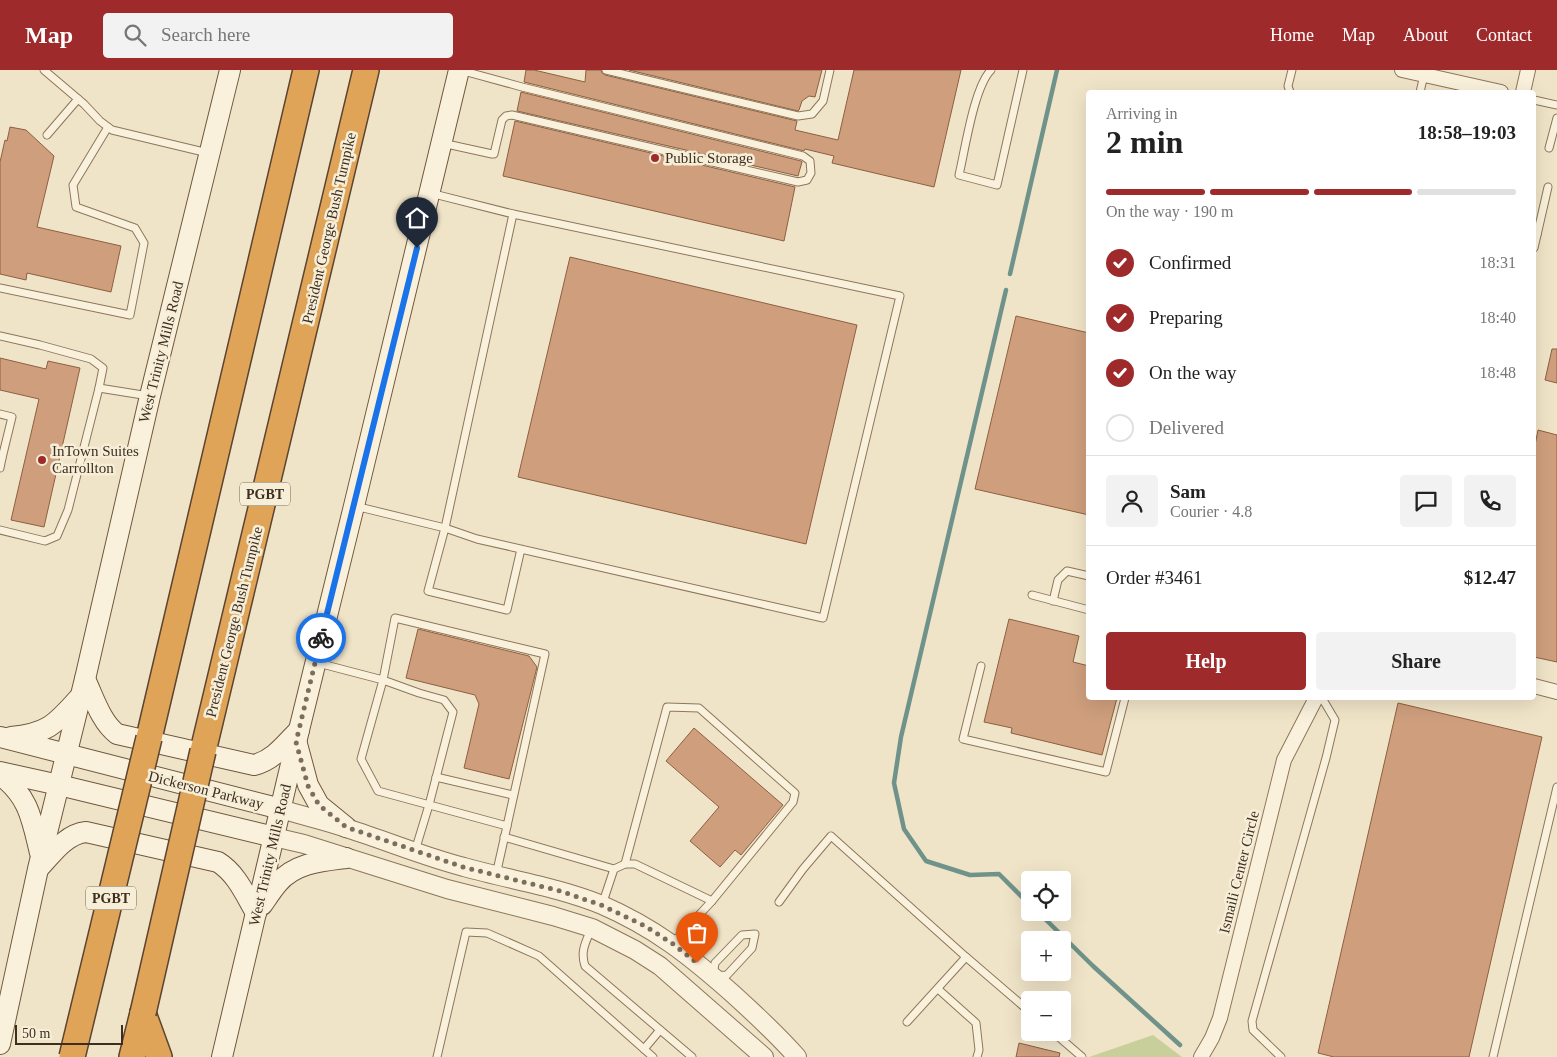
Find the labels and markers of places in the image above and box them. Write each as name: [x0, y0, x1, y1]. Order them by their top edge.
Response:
place label: Public Storage: [665, 150, 753, 166]
marker: Public Storage: [649, 152, 661, 164]
pin: [396, 197, 438, 248]
place label: InTown Suites Carrollton: [52, 443, 139, 476]
marker: InTown Suites Carrollton: [36, 454, 48, 466]
pin: [676, 912, 718, 963]

